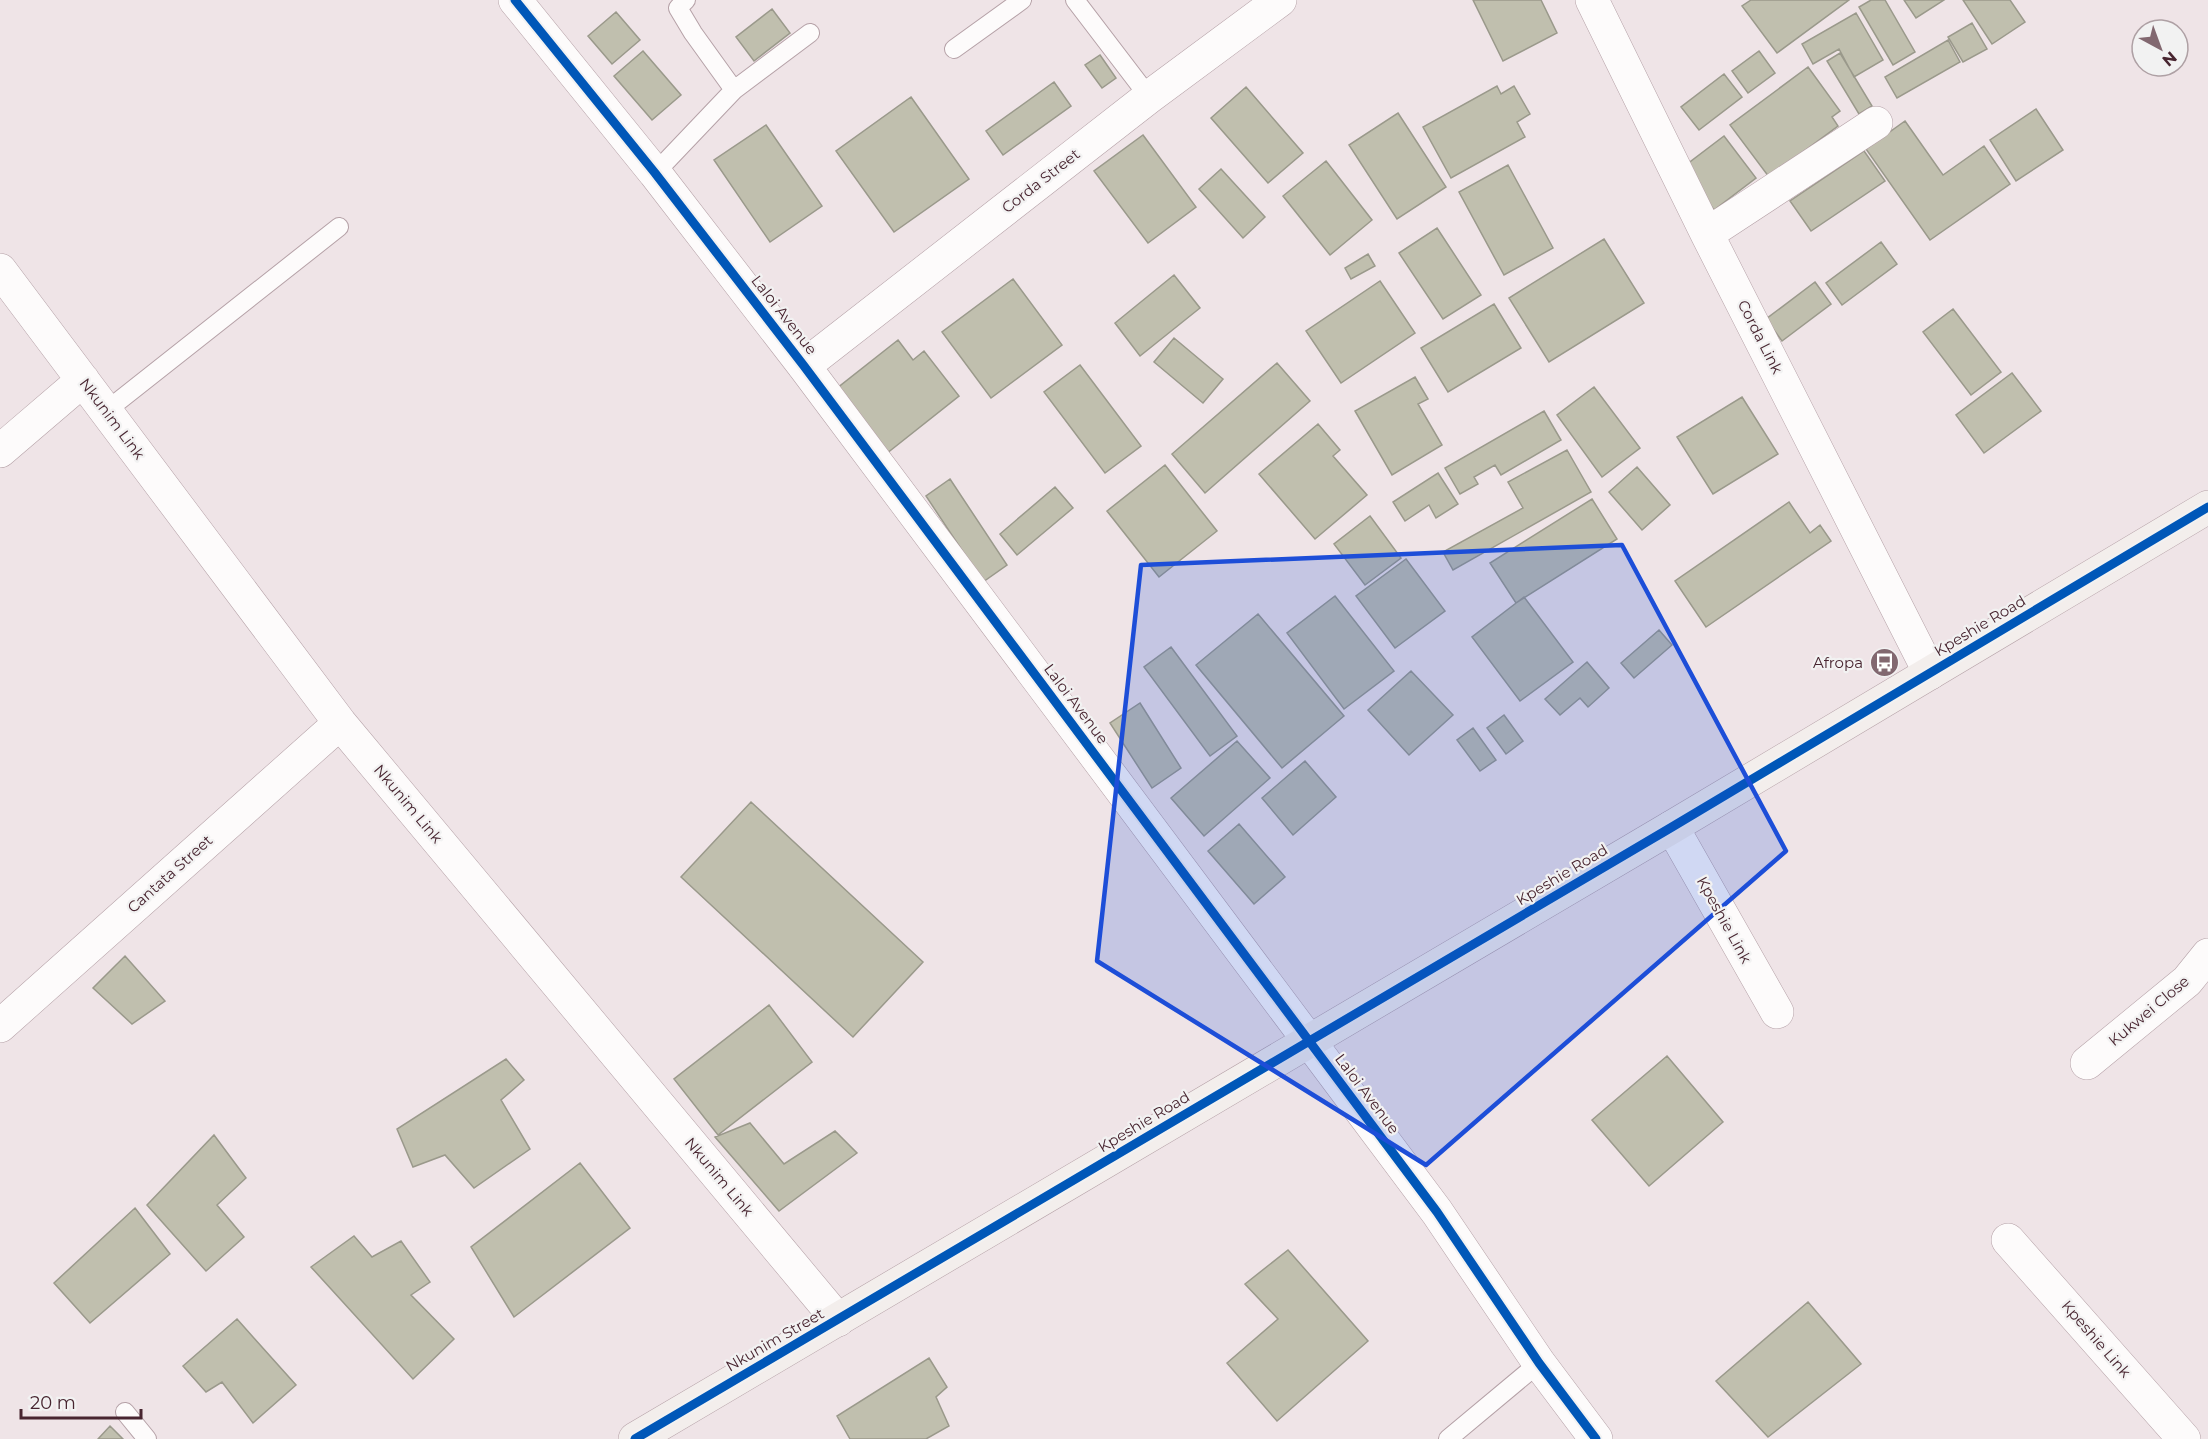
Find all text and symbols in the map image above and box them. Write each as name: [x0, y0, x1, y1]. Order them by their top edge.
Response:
north arrow: [2130, 18, 2190, 78]
text: N: [2158, 48, 2181, 70]
street label: Corda Street: [998, 144, 1084, 217]
street label: Laloi Avenue: [747, 271, 821, 358]
street label: Corda Link: [1734, 297, 1787, 377]
street label: Nkunim Link: [76, 374, 149, 463]
street label: Kpeshie Road: [1931, 591, 2029, 660]
bus stop icon: Afropa: [1868, 647, 1900, 679]
place label: Afropa: [1813, 653, 1863, 672]
street label: Laloi Avenue: [1040, 660, 1113, 748]
street label: Nkunim Link: [370, 760, 447, 847]
street label: Cantata Street: [123, 830, 216, 917]
street label: Kpeshie Road: [1513, 840, 1611, 909]
street label: Kpeshie Link: [1693, 873, 1756, 966]
street label: Kukwei Close: [2104, 971, 2193, 1050]
street label: Laloi Avenue: [1331, 1050, 1404, 1138]
street label: Kpeshie Road: [1095, 1087, 1193, 1156]
street label: Nkunim Link: [681, 1133, 758, 1220]
street label: Kpeshie Link: [2058, 1296, 2135, 1381]
street label: Nkunim Street: [722, 1304, 827, 1375]
scale bar: [21, 1382, 141, 1420]
text: 20 m: [30, 1392, 76, 1414]

